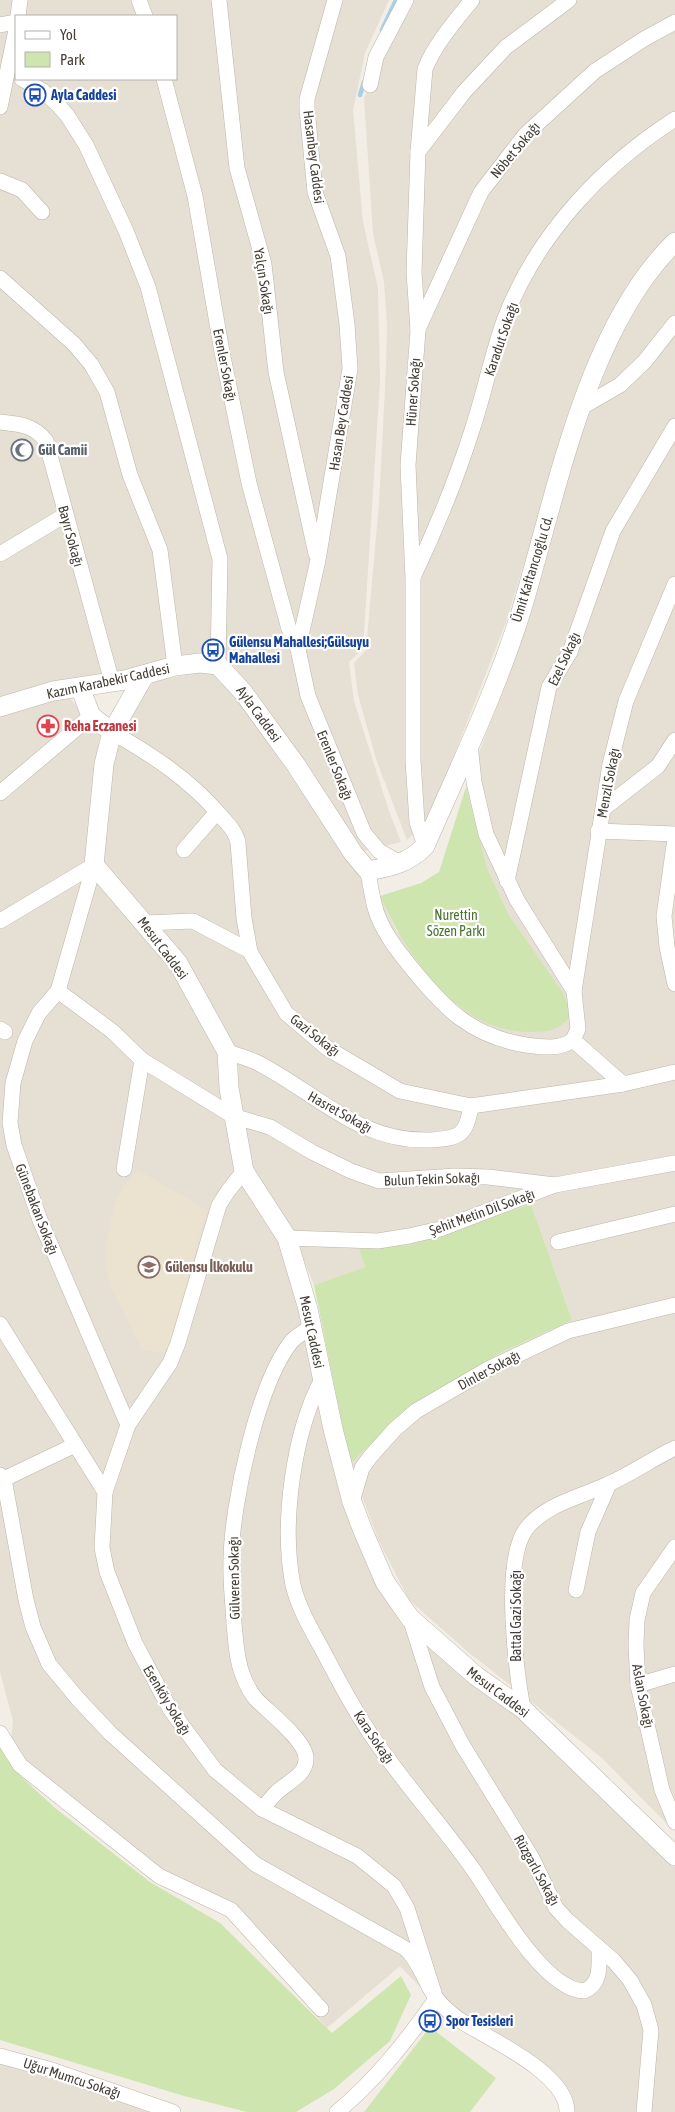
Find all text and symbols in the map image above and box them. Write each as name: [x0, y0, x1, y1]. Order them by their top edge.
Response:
legend: [15, 15, 178, 80]
text: Yol: [60, 26, 77, 43]
text: Park: [60, 51, 85, 68]
bus stop icon: Ayla Caddesi: [23, 83, 47, 107]
place label: Ayla Caddesi: [50, 87, 116, 103]
street label: Hasanbey Caddesi: [300, 109, 328, 205]
street label: Nöbet Sokağı: [487, 119, 543, 181]
street label: Yalçın Sokağı: [251, 247, 277, 315]
street label: Karadut Sokağı: [481, 300, 521, 378]
street label: Erenler Sokağı: [210, 327, 240, 403]
street label: Hüner Sokağı: [403, 357, 423, 427]
street label: Hasan Bey Caddesi: [326, 374, 356, 472]
mosque icon: Gül Camii: [10, 438, 34, 462]
place label: Gül Camii: [38, 442, 87, 458]
street label: Bayır Sokağı: [55, 504, 87, 568]
street label: Ümit Kaftancıoğlu Cd.: [508, 514, 556, 624]
street label: Ezel Sokağı: [545, 630, 583, 688]
place label: Gülensu Mahallesi;Gülsuyu Mahallesi: [229, 634, 369, 666]
bus stop icon: Gülensu Mahallesi;Gülsuyu Mahallesi: [201, 638, 225, 662]
street label: Kazım Karabekir Caddesi: [45, 660, 171, 702]
street label: Ayla Caddesi: [233, 683, 285, 745]
pharmacy icon: Reha Eczanesi: [36, 714, 60, 738]
place label: Reha Eczanesi: [64, 718, 137, 734]
street label: Erenler Sokağı: [314, 728, 356, 802]
street label: Menzil Sokağı: [593, 747, 623, 819]
park label: Nurettin Sözen Parkı: [427, 907, 485, 939]
street label: Mesut Caddesi: [134, 914, 192, 982]
street label: Gazi Sokağı: [287, 1011, 343, 1059]
street label: Hasret Sokağı: [305, 1088, 375, 1136]
street label: Günebakan Sokağı: [12, 1161, 62, 1257]
street label: Bulun Tekin Sokağı: [384, 1169, 480, 1189]
street label: Şehit Metin Dil Sokağı: [427, 1186, 537, 1238]
school or university icon: Gülensu İlkokulu: [137, 1255, 161, 1279]
place label: Gülensu İlkokulu: [165, 1258, 253, 1275]
street label: Mesut Caddesi: [296, 1294, 328, 1370]
street label: Dinler Sokağı: [455, 1347, 523, 1393]
street label: Gülveren Sokağı: [225, 1536, 243, 1620]
street label: Battal Gazi Sokağı: [508, 1570, 524, 1662]
street label: Esenköy Sokağı: [140, 1662, 194, 1738]
street label: Mesut Caddesi: [464, 1663, 532, 1721]
street label: Aslan Sokağı: [629, 1663, 657, 1729]
street label: Kara Sokağı: [351, 1708, 397, 1766]
street label: Rüzgarlı Sokağı: [511, 1832, 563, 1908]
bus stop icon: Spor Tesisleri: [418, 2009, 442, 2033]
place label: Spor Tesisleri: [446, 2013, 513, 2029]
street label: Uğur Mumcu Sokağı: [21, 2055, 123, 2101]

